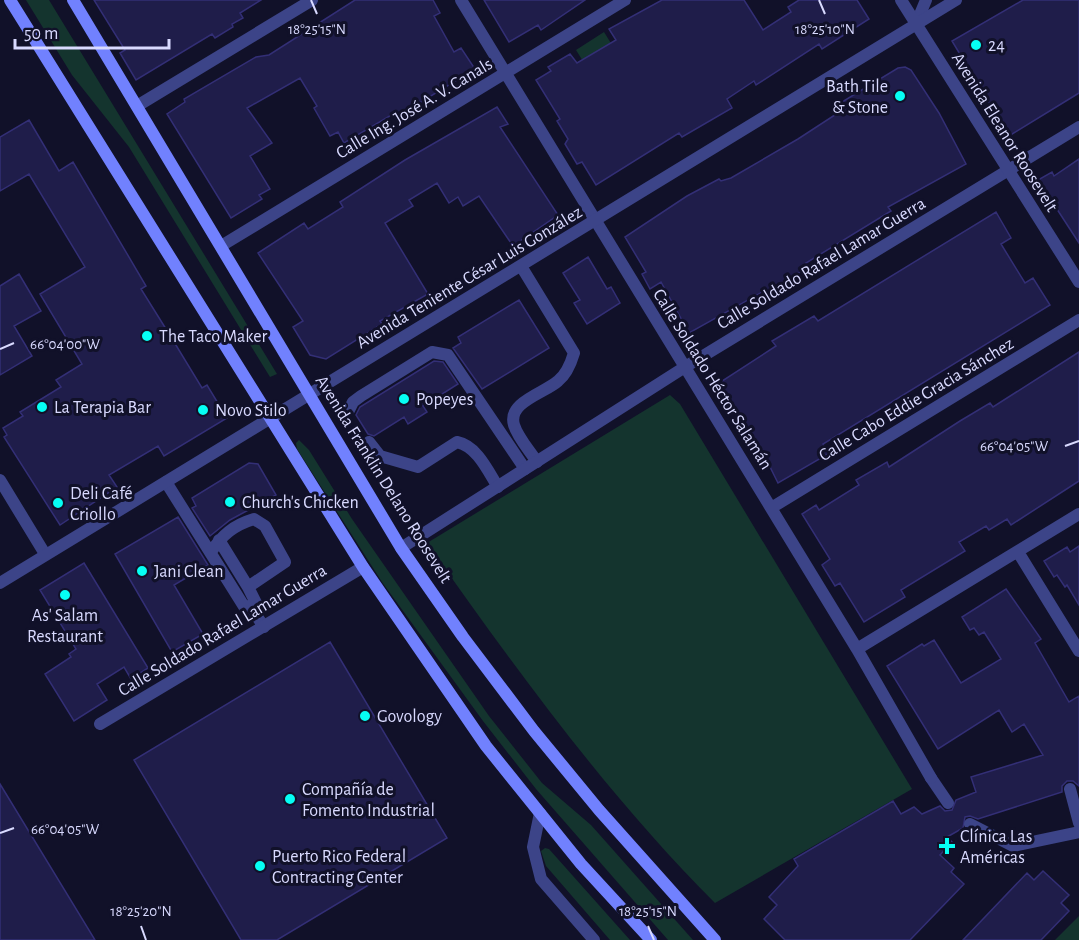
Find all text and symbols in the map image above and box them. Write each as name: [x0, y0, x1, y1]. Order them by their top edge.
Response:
scale bar: [15, 12, 170, 50]
text: 18°25'15"N: [288, 22, 346, 37]
text: 18°25'10"N: [795, 22, 855, 37]
text: 50 m: [24, 25, 58, 43]
place label: 24: [988, 37, 1005, 55]
marker: 24: [969, 38, 983, 52]
street label: Avenida Eleanor Roosevelt: [948, 50, 1061, 216]
street label: Calle Ing. José A. V. Canals: [333, 55, 496, 163]
place label: Bath Tile & Stone: [826, 78, 888, 117]
marker: Bath Tile & Stone: [893, 89, 907, 103]
street label: Calle Soldado Rafael Lamar Guerra: [714, 194, 929, 333]
street label: Avenida Teniente César Luis González: [354, 203, 585, 352]
street label: Calle Soldado Héctor Salamán: [649, 286, 775, 473]
place label: The Taco Maker: [159, 328, 267, 346]
marker: The Taco Maker: [140, 329, 154, 343]
street label: Calle Cabo Eddie Gracia Sánchez: [816, 335, 1017, 465]
text: 66°04'00"W: [30, 337, 100, 352]
street label: Avenida Franklin Delano Roosevelt: [312, 373, 455, 587]
place label: Popeyes: [416, 391, 473, 409]
marker: Popeyes: [397, 392, 411, 406]
place label: La Terapia Bar: [54, 399, 151, 417]
marker: La Terapia Bar: [35, 400, 49, 414]
place label: Novo Stilo: [215, 402, 287, 420]
marker: Novo Stilo: [196, 403, 210, 417]
text: 66°04'05"W: [980, 439, 1049, 454]
place label: Deli Café Criollo: [70, 485, 133, 524]
place label: Church's Chicken: [242, 494, 359, 512]
marker: Church's Chicken: [223, 495, 237, 509]
marker: Deli Café Criollo: [51, 496, 65, 510]
street label: Calle Soldado Rafael Lamar Guerra: [115, 561, 330, 700]
place label: Jani Clean: [154, 563, 224, 581]
marker: Jani Clean: [135, 564, 149, 578]
marker: As' Salam Restaurant: [58, 588, 72, 602]
place label: As' Salam Restaurant: [27, 607, 103, 646]
place label: Govology: [377, 708, 442, 726]
marker: Govology: [358, 709, 372, 723]
place label: Compañía de Fomento Industrial: [302, 781, 435, 820]
marker: Compañía de Fomento Industrial: [283, 792, 297, 806]
text: 66°04'05"W: [31, 822, 100, 837]
place label: Clínica Las Américas: [960, 828, 1032, 867]
marker: Clínica Las Américas: [938, 837, 956, 855]
place label: Puerto Rico Federal Contracting Center: [272, 848, 406, 887]
marker: Puerto Rico Federal Contracting Center: [253, 859, 267, 873]
text: 18°25'20"N: [110, 904, 172, 919]
text: 18°25'15"N: [619, 904, 677, 919]

